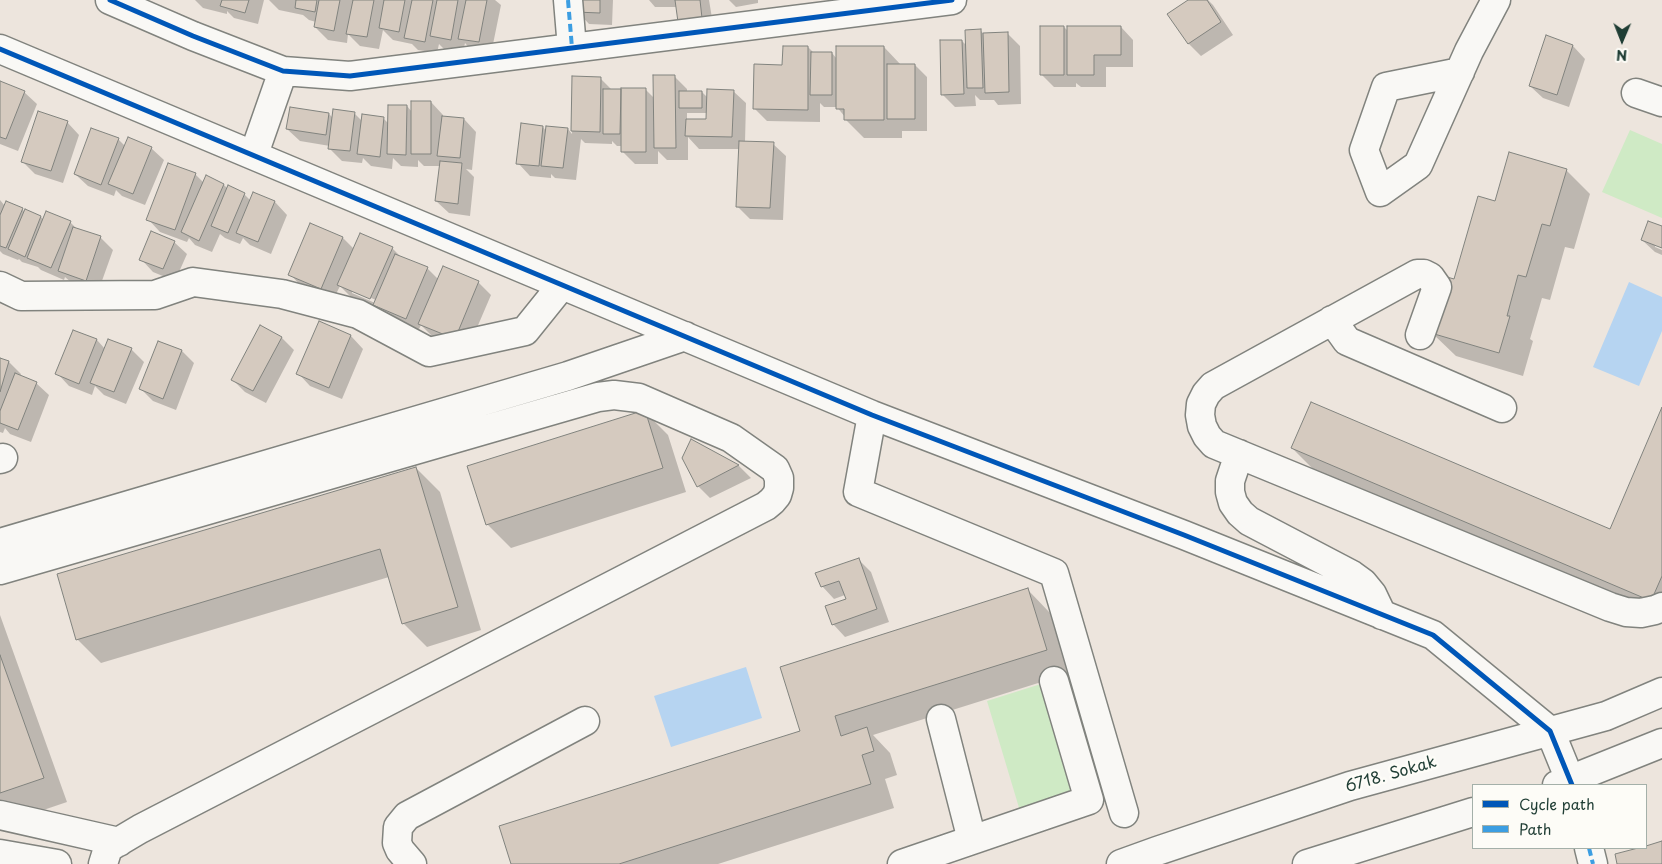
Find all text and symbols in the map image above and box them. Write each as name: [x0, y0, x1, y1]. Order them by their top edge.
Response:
north arrow: [1597, 15, 1647, 65]
text: N: [1616, 45, 1627, 66]
street label: 6718. Sokak: [1343, 753, 1439, 797]
legend: [1472, 784, 1647, 849]
text: Cycle path: [1519, 792, 1595, 815]
text: Path: [1519, 817, 1551, 840]

